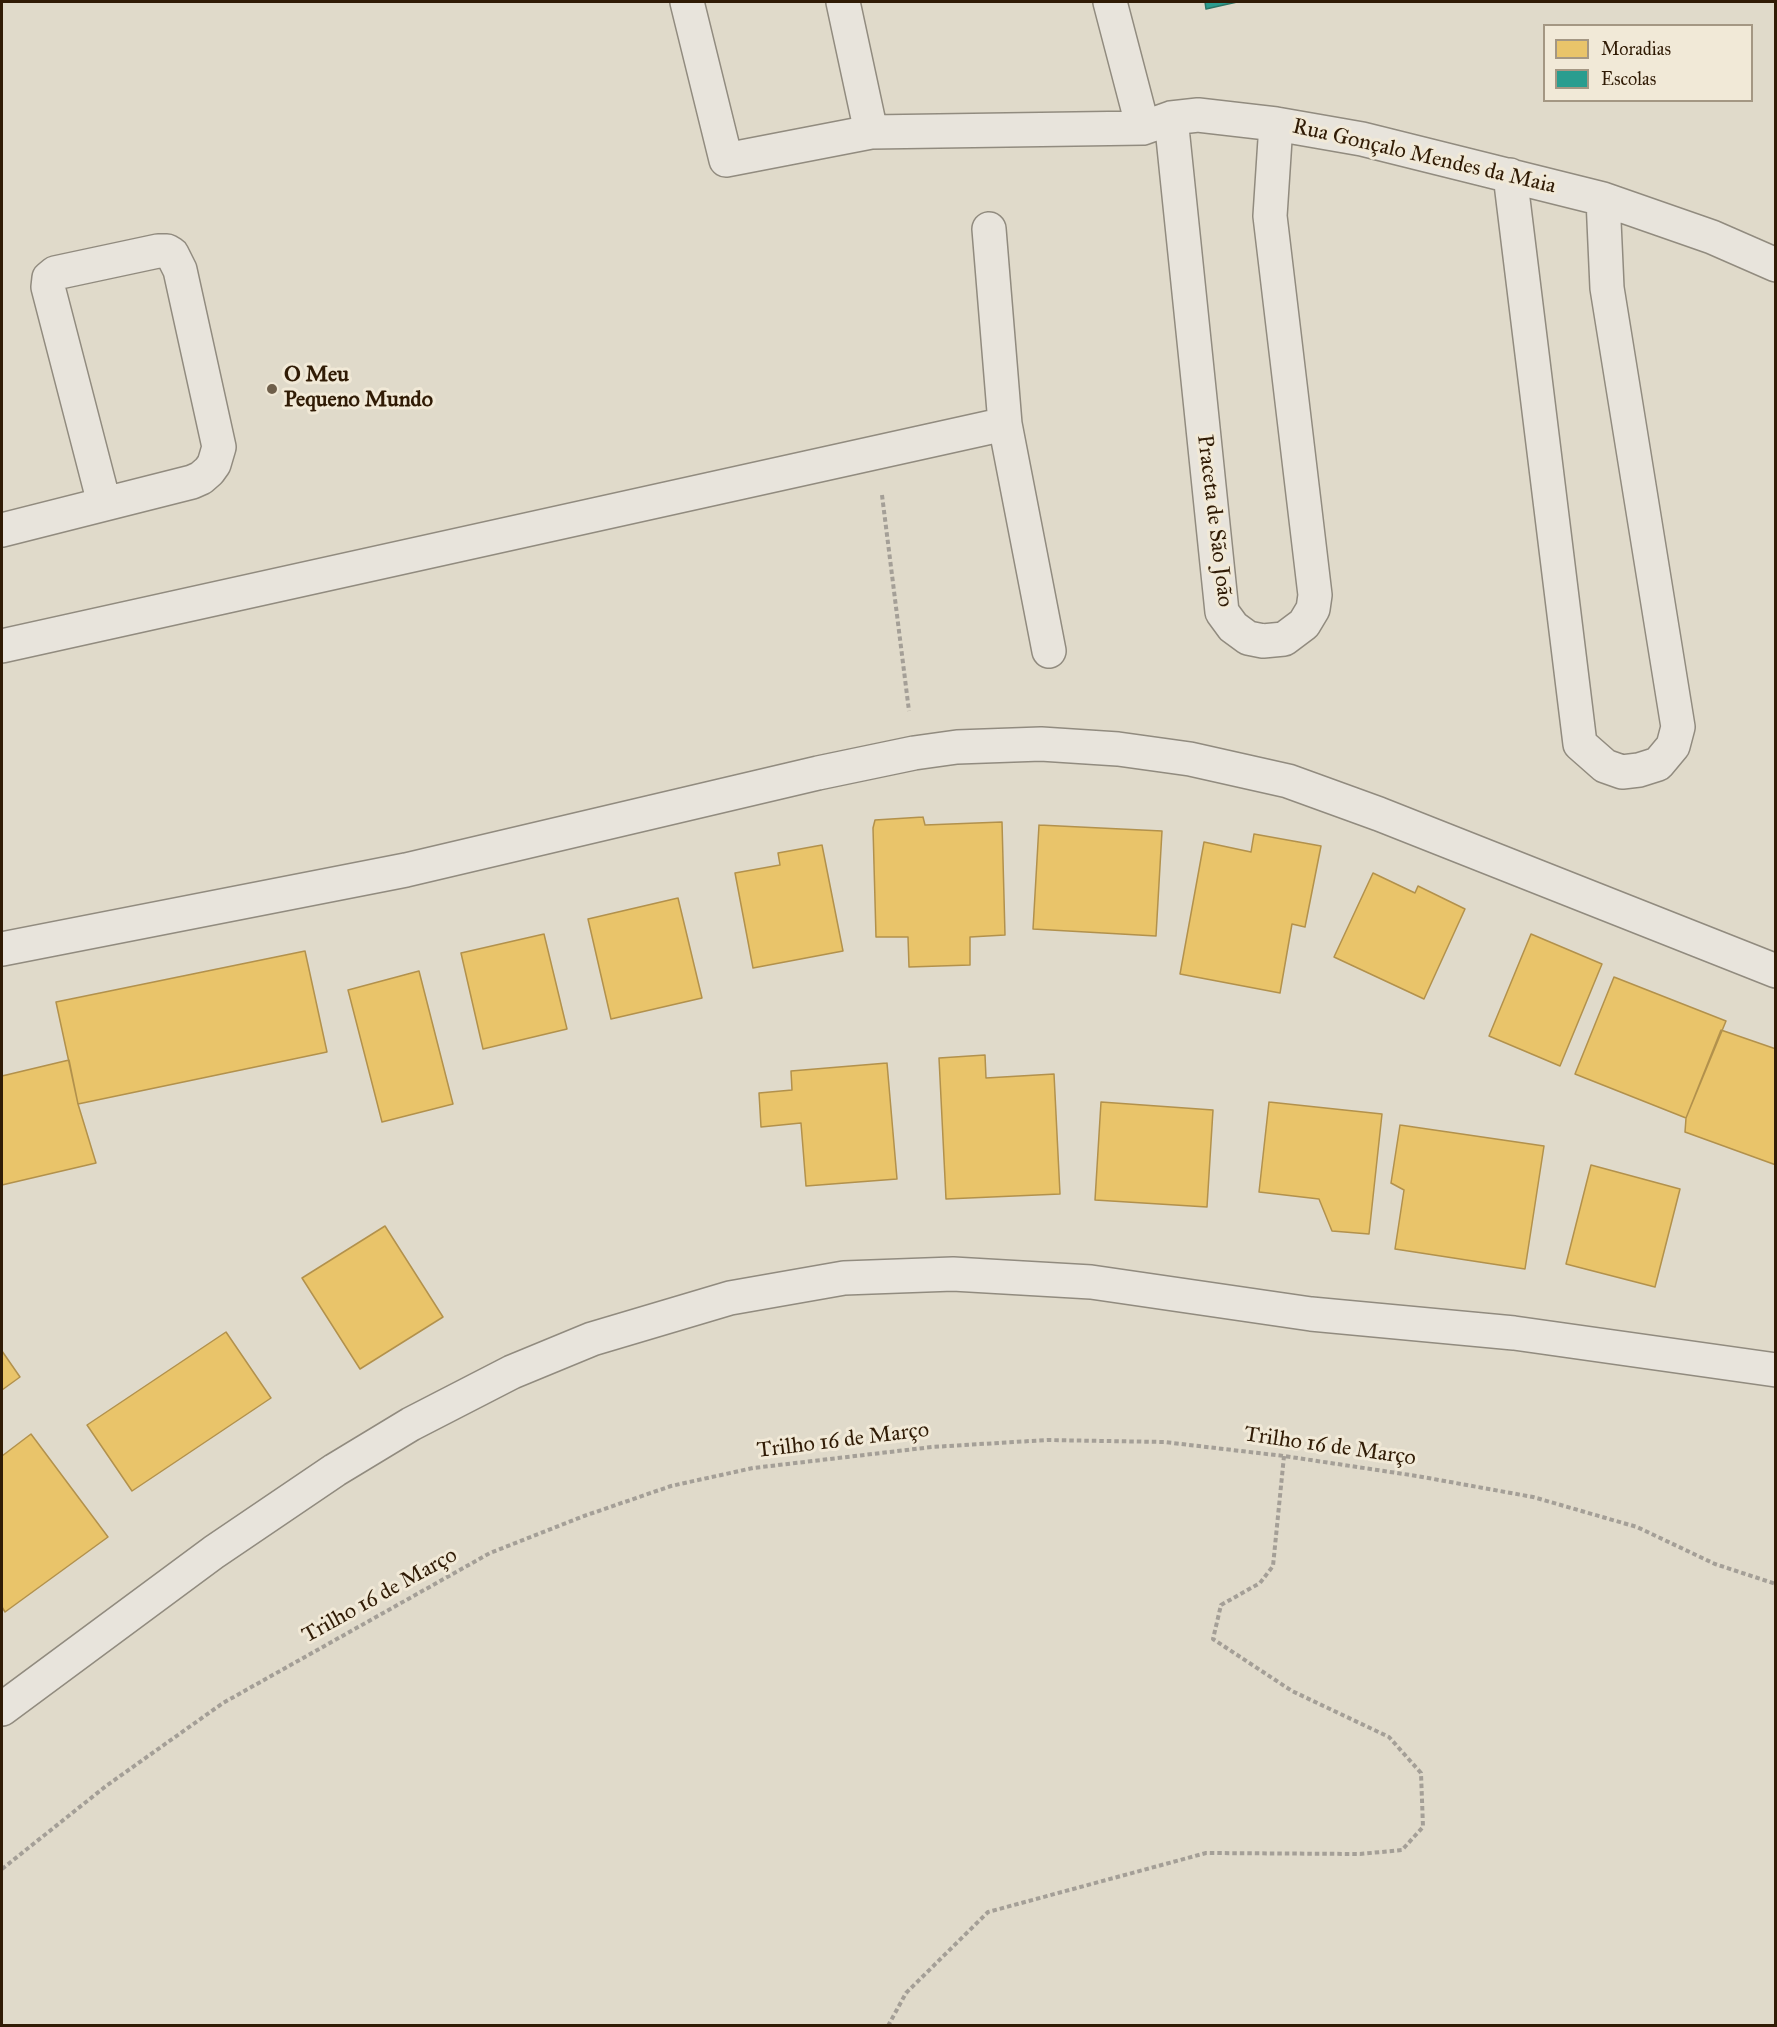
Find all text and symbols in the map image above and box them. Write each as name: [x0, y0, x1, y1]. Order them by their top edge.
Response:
legend: [1543, 24, 1753, 102]
text: Moradias: [1601, 38, 1671, 60]
text: Escolas: [1601, 68, 1656, 90]
street label: Rua Gonçalo Mendes da Maia: [1290, 114, 1558, 200]
place label: O Meu Pequeno Mundo: [284, 363, 433, 414]
marker: O Meu Pequeno Mundo: [265, 382, 279, 396]
street label: Praceta de São João: [1190, 433, 1238, 609]
street label: Trilho 16 de Março: [755, 1417, 931, 1465]
street label: Trilho 16 de Março: [1242, 1422, 1418, 1472]
street label: Trilho 16 de Março: [298, 1542, 462, 1650]

